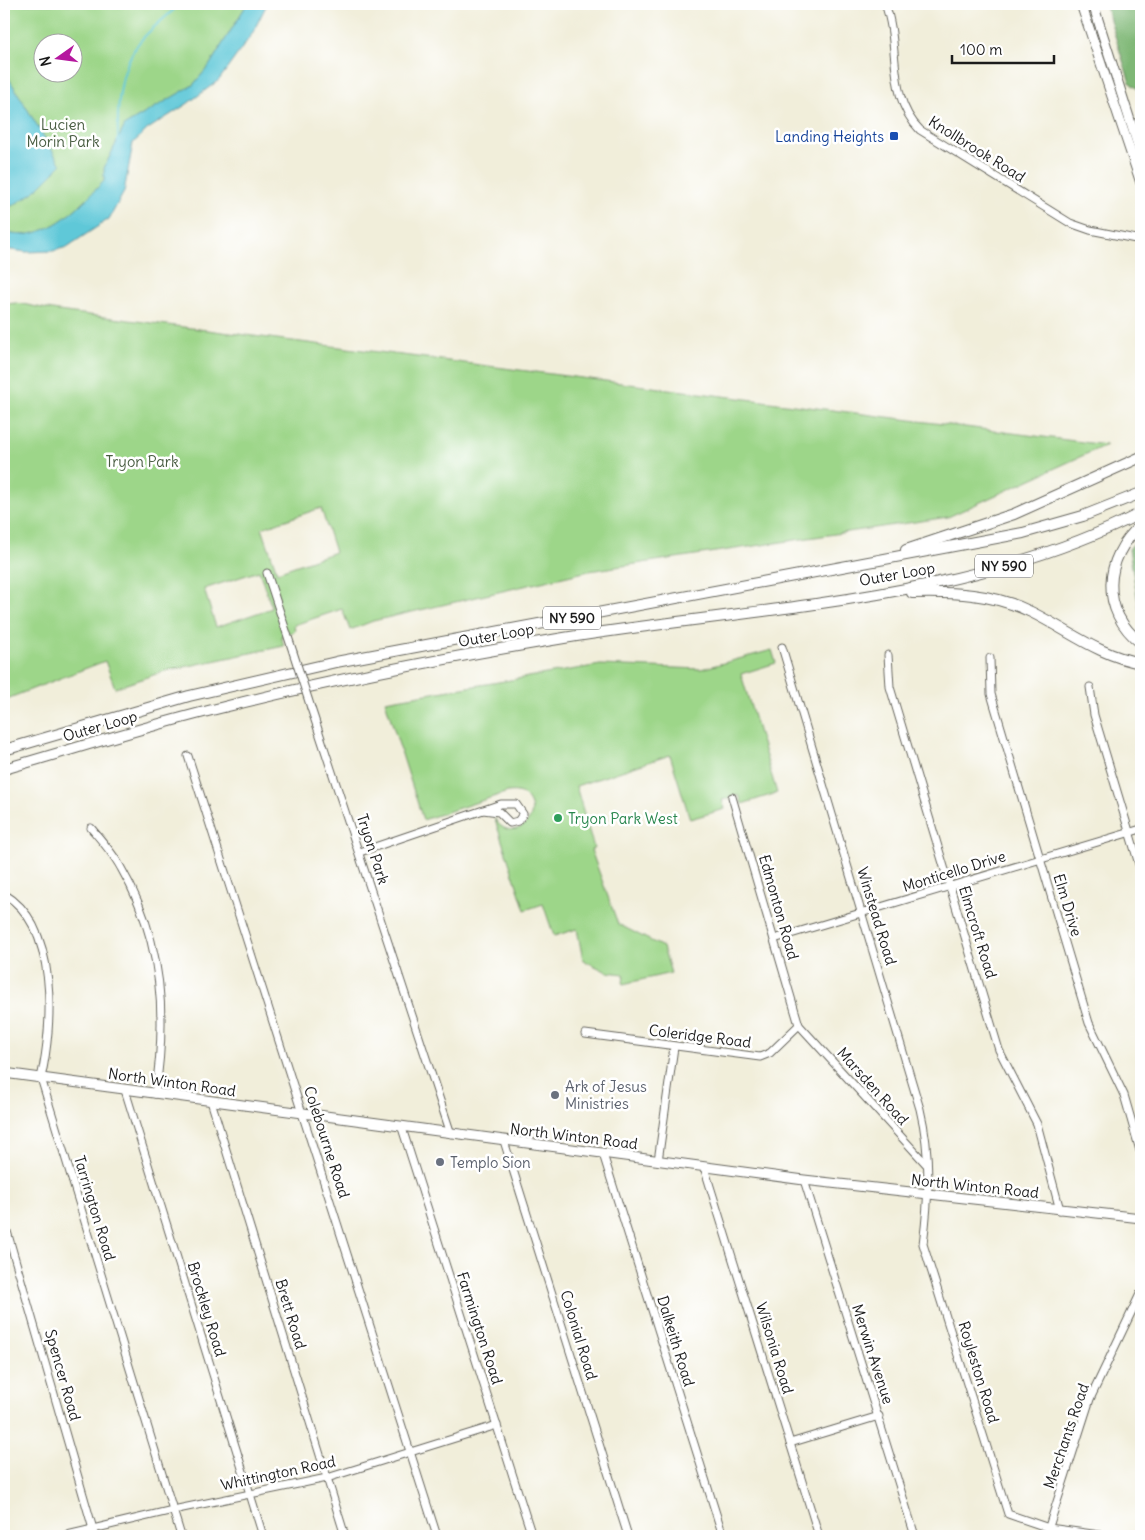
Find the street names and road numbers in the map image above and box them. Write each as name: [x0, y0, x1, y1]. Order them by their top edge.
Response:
street label: Knollbrook Road: [925, 112, 1029, 186]
road number: NY 590: [975, 554, 1033, 578]
street label: Outer Loop: [858, 558, 936, 590]
road number: NY 590: [543, 606, 601, 630]
street label: Outer Loop: [457, 619, 535, 651]
street label: Outer Loop: [61, 706, 139, 746]
street label: Tryon Park: [353, 811, 393, 887]
street label: Monticello Drive: [900, 846, 1008, 896]
street label: Edmonton Road: [755, 852, 803, 962]
street label: Winstead Road: [853, 865, 901, 968]
street label: Elm Drive: [1050, 871, 1086, 939]
street label: Elmcroft Road: [955, 883, 1001, 981]
street label: Coleridge Road: [648, 1020, 752, 1052]
street label: Marsden Road: [833, 1043, 913, 1129]
street label: North Winton Road: [107, 1064, 237, 1100]
street label: Colebourne Road: [300, 1084, 354, 1201]
street label: North Winton Road: [509, 1119, 639, 1153]
street label: Tarrington Road: [70, 1153, 120, 1263]
street label: North Winton Road: [910, 1170, 1040, 1202]
street label: Brockley Road: [184, 1259, 230, 1359]
street label: Farmington Road: [453, 1269, 507, 1387]
street label: Brett Road: [271, 1277, 311, 1352]
street label: Colonial Road: [556, 1288, 602, 1382]
street label: Dalkeith Road: [653, 1293, 699, 1389]
street label: Wilsonia Road: [752, 1300, 798, 1396]
street label: Merwin Avenue: [848, 1302, 898, 1406]
street label: Royleston Road: [954, 1319, 1004, 1425]
street label: Spencer Road: [41, 1327, 85, 1423]
street label: Merchants Road: [1039, 1381, 1093, 1491]
street label: Whittington Road: [219, 1451, 337, 1494]

